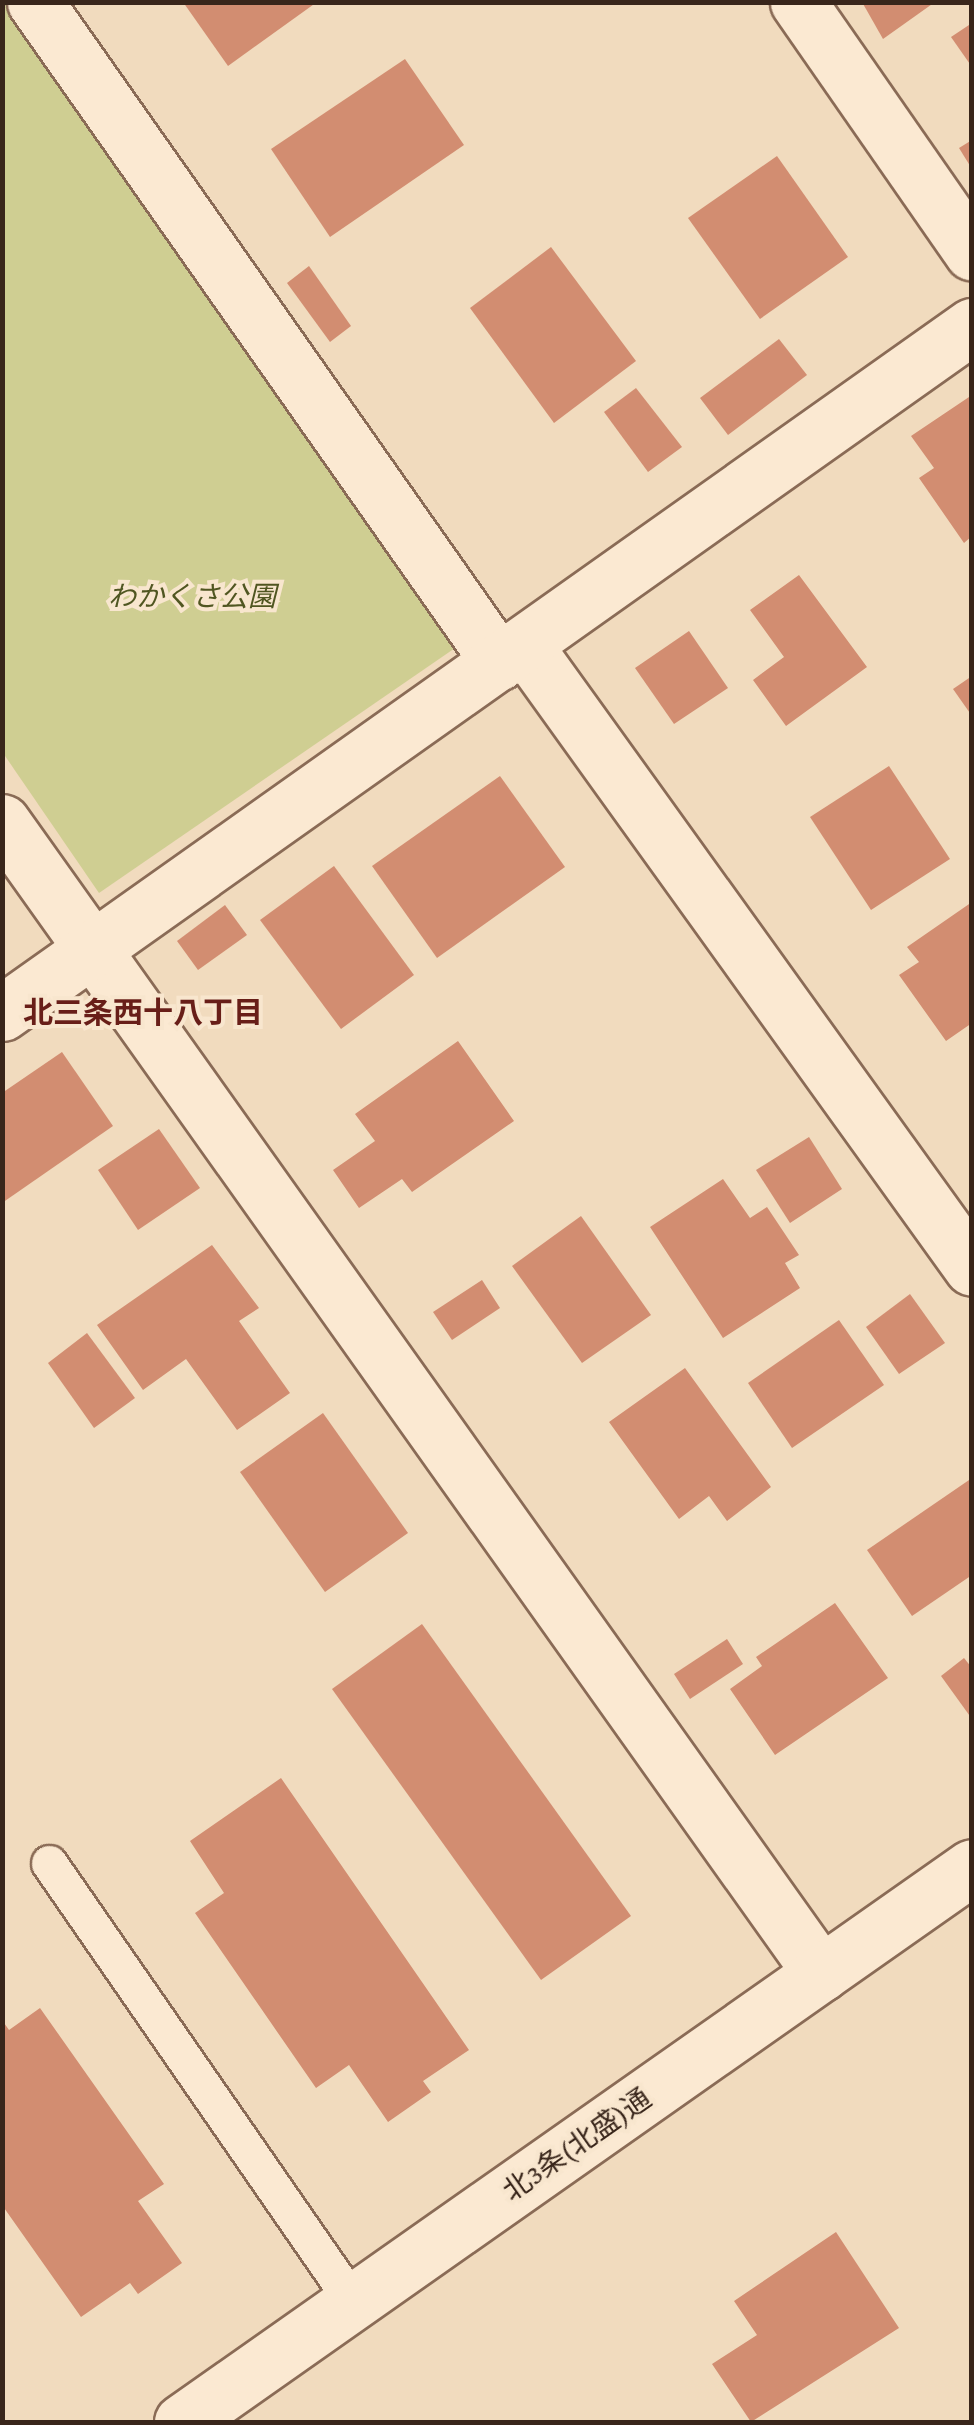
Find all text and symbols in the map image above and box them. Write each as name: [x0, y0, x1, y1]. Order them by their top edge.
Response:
park label: わかくさ公園: [108, 580, 276, 614]
district label: 北三条西十八丁目: [23, 995, 263, 1031]
street label: 北3条(北盛)通: [497, 2082, 657, 2208]

